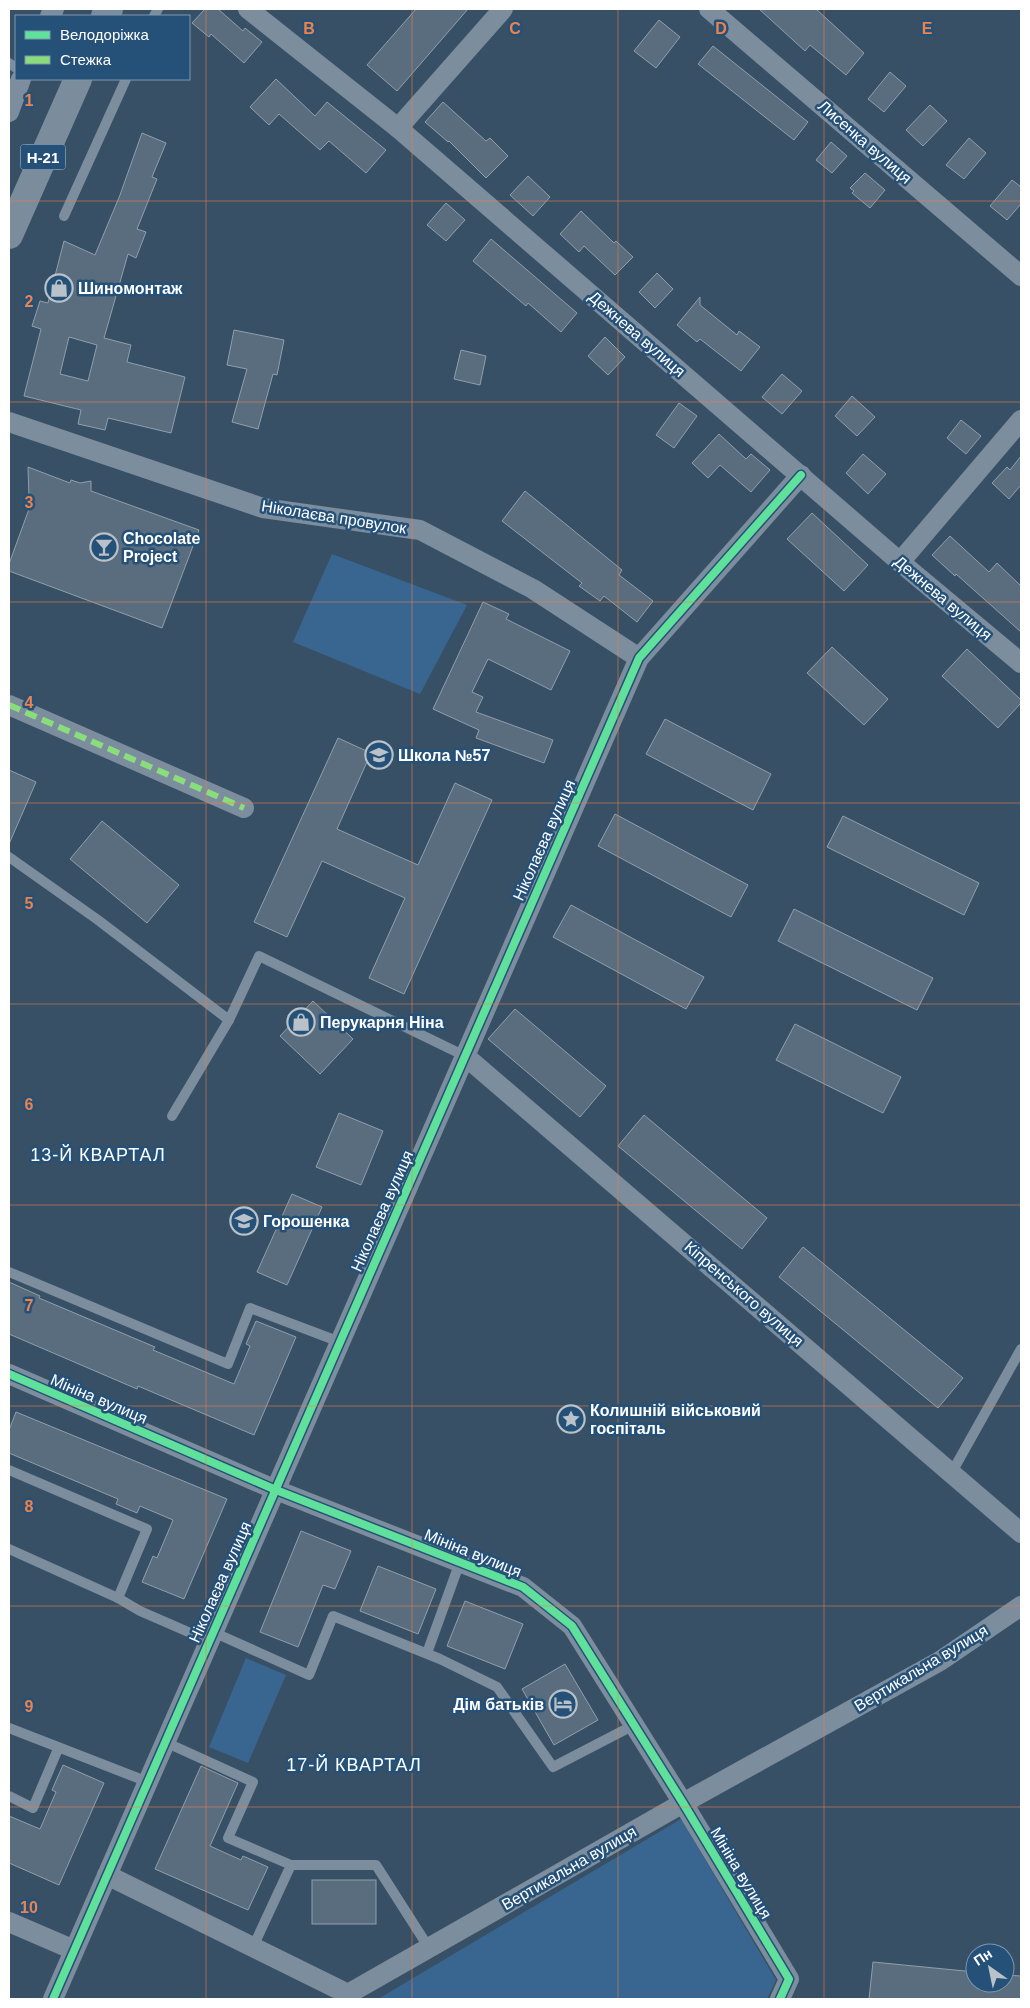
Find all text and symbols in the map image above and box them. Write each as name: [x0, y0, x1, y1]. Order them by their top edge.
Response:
legend: [15, 15, 190, 80]
text: B: [303, 20, 315, 37]
text: C: [509, 20, 521, 37]
text: D: [715, 20, 727, 37]
text: E: [922, 20, 933, 37]
text: Велодоріжка: [60, 26, 149, 43]
text: Стежка: [60, 51, 112, 68]
text: 1: [25, 92, 34, 109]
street label: Лисенка вулиця: [815, 97, 915, 187]
road number: Н-21: [20, 144, 66, 170]
shop icon: Шиномонтаж: [44, 273, 74, 303]
place label: Шиномонтаж: [78, 280, 183, 297]
street label: Дежнева вулиця: [586, 288, 688, 380]
text: 2: [25, 293, 34, 310]
text: 3: [25, 494, 34, 511]
street label: Ніколаєва провулок: [260, 497, 409, 537]
place label: Chocolate Project: [123, 530, 200, 565]
bar icon: Chocolate Project: [89, 532, 119, 562]
street label: Дежнева вулиця: [891, 552, 995, 644]
text: 4: [25, 694, 34, 711]
school or university icon: Школа №57: [364, 740, 394, 770]
place label: Школа №57: [398, 747, 490, 764]
street label: Ніколаєва вулиця: [510, 777, 578, 903]
text: 5: [25, 895, 34, 912]
shop icon: Перукарня Ніна: [286, 1007, 316, 1037]
place label: Перукарня Ніна: [320, 1014, 444, 1031]
text: 6: [25, 1096, 34, 1113]
district label: 13-Й КВАРТАЛ: [30, 1144, 166, 1165]
street label: Ніколаєва вулиця: [348, 1148, 416, 1274]
school or university icon: Горошенка: [229, 1206, 259, 1236]
place label: Горошенка: [263, 1213, 350, 1230]
street label: Кіпренського вулиця: [681, 1238, 807, 1350]
text: 7: [25, 1297, 34, 1314]
street label: Мініна вулиця: [48, 1371, 150, 1427]
place label: Колишній військовий госпіталь: [590, 1402, 761, 1437]
place icon: Колишній військовий госпіталь: [556, 1404, 586, 1434]
text: 8: [25, 1498, 34, 1515]
street label: Ніколаєва вулиця: [186, 1519, 254, 1645]
street label: Мініна вулиця: [422, 1526, 524, 1580]
street label: Вертикальна вулиця: [851, 1621, 991, 1715]
hotel icon: Дім батьків: [548, 1689, 578, 1719]
place label: Дім батьків: [453, 1696, 544, 1713]
text: 9: [25, 1698, 34, 1715]
district label: 17-Й КВАРТАЛ: [286, 1754, 422, 1775]
street label: Вертикальна вулиця: [499, 1823, 639, 1913]
street label: Мініна вулиця: [707, 1824, 775, 1922]
text: 10: [20, 1899, 38, 1916]
north arrow: [965, 1943, 1015, 1993]
text: Пн: [971, 1945, 995, 1969]

